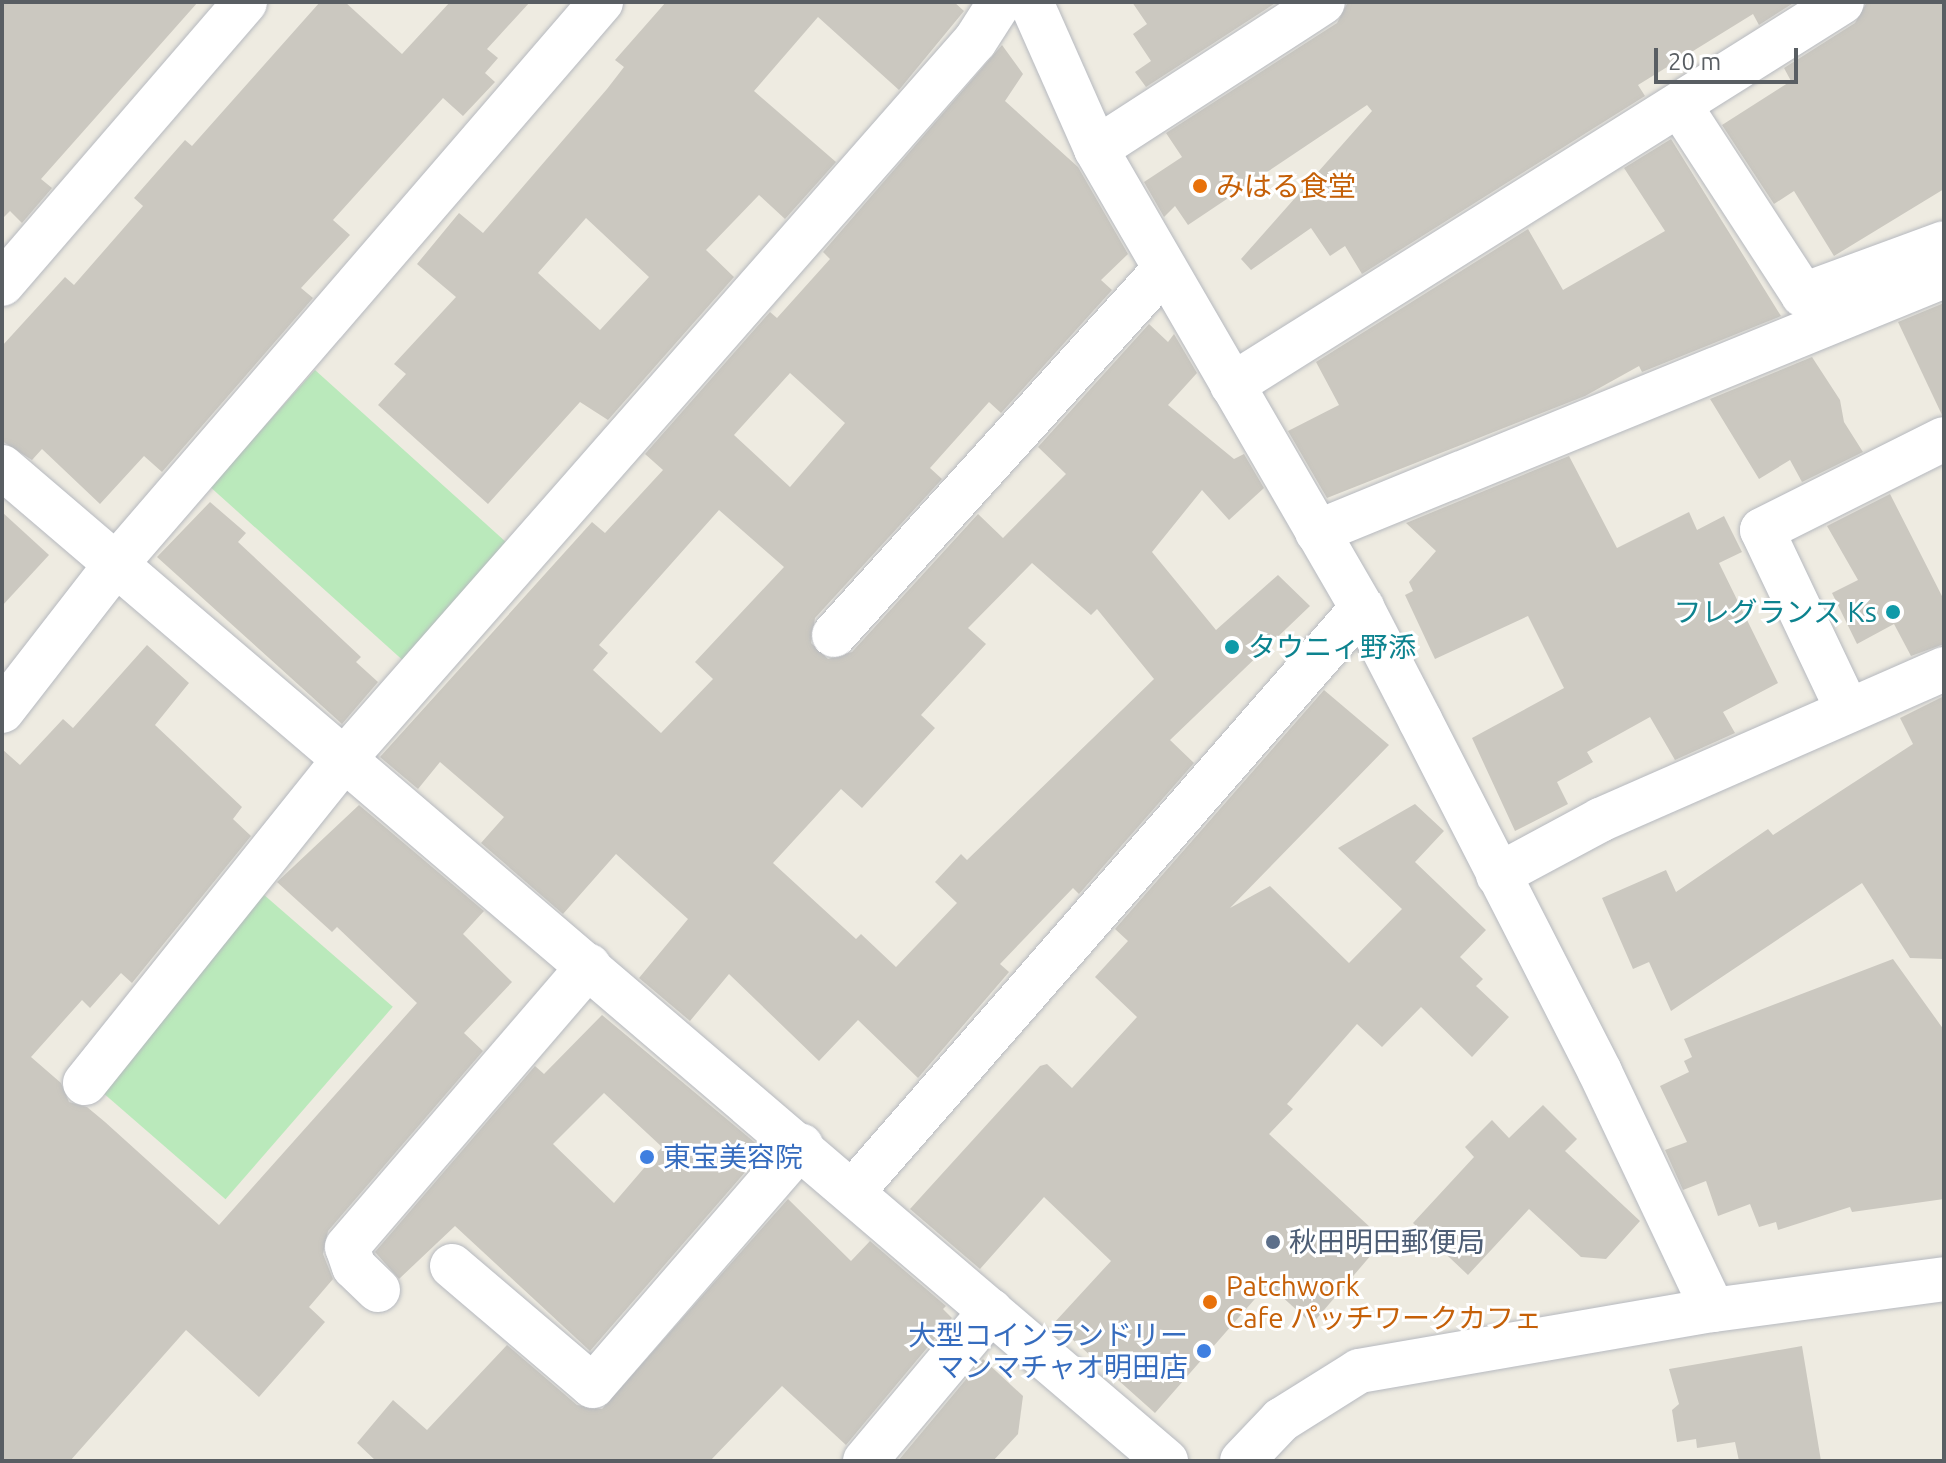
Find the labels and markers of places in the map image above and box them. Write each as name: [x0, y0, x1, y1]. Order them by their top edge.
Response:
place label: みはる食堂: [1216, 169, 1356, 203]
marker: みはる食堂: [1191, 177, 1209, 195]
place label: フレグランス Ks: [1673, 595, 1877, 629]
marker: フレグランス Ks: [1884, 603, 1902, 621]
place label: タウニィ野添: [1248, 630, 1416, 664]
marker: タウニィ野添: [1223, 638, 1241, 656]
place label: 東宝美容院: [663, 1140, 803, 1174]
marker: 東宝美容院: [638, 1148, 656, 1166]
place label: 秋田明田郵便局: [1289, 1225, 1485, 1259]
marker: 秋田明田郵便局: [1264, 1233, 1282, 1251]
place label: Patchwork Cafe パッチワークカフェ: [1226, 1269, 1542, 1335]
marker: Patchwork Cafe パッチワークカフェ: [1201, 1293, 1219, 1311]
place label: 大型コインランドリー マンマチャオ明田店: [908, 1318, 1188, 1384]
marker: 大型コインランドリー マンマチャオ明田店: [1195, 1342, 1213, 1360]

